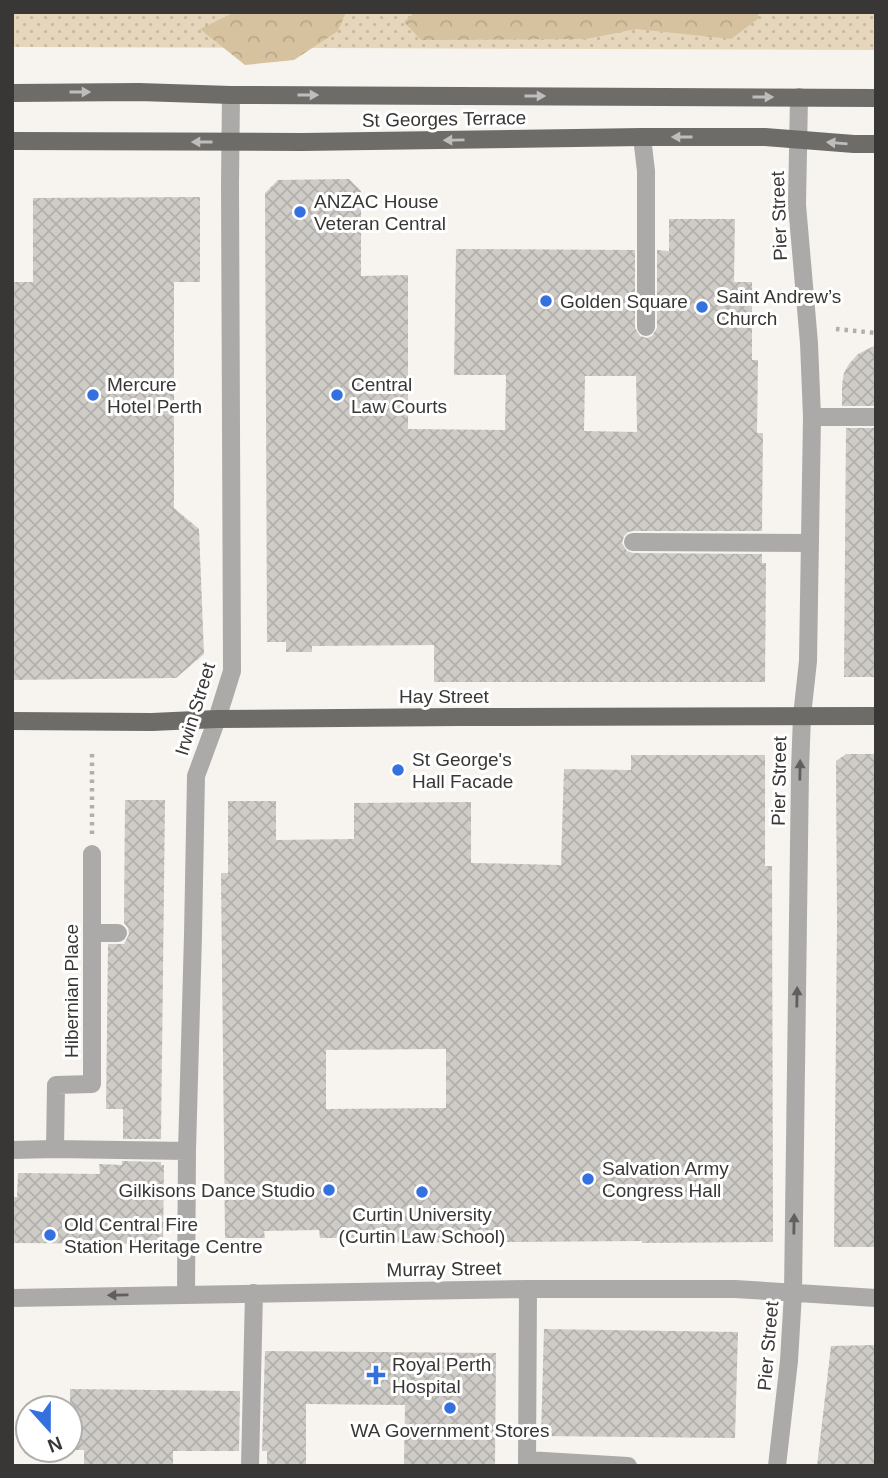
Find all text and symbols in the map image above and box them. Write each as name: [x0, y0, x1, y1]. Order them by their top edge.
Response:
one-way arrow: [70, 86, 92, 98]
one-way arrow: [297, 89, 319, 101]
one-way arrow: [525, 90, 547, 102]
one-way arrow: [752, 91, 774, 103]
street label: St Georges Terrace: [362, 107, 526, 131]
one-way arrow: [670, 131, 692, 143]
one-way arrow: [443, 134, 465, 146]
one-way arrow: [191, 136, 213, 148]
one-way arrow: [826, 137, 848, 148]
street label: Pier Street: [767, 170, 791, 261]
place label: ANZAC House Veteran Central: [314, 191, 446, 234]
marker: ANZAC House Veteran Central: [292, 204, 308, 220]
place label: Saint Andrew’s Church: [716, 286, 841, 329]
place label: Golden Square: [560, 291, 688, 312]
marker: Golden Square: [538, 293, 554, 309]
marker: Saint Andrew’s Church: [694, 299, 710, 315]
place label: Mercure Hotel Perth: [107, 374, 202, 417]
place label: Central Law Courts: [351, 374, 447, 417]
marker: Mercure Hotel Perth: [85, 387, 101, 403]
marker: Central Law Courts: [329, 387, 345, 403]
street label: Irwin Street: [171, 659, 219, 758]
street label: Hay Street: [399, 686, 490, 707]
street label: Pier Street: [768, 735, 790, 826]
place label: St George's Hall Facade: [412, 749, 513, 792]
one-way arrow: [795, 758, 806, 780]
marker: St George's Hall Facade: [390, 762, 406, 778]
street label: Hibernian Place: [61, 924, 82, 1058]
one-way arrow: [791, 986, 803, 1008]
place label: Salvation Army Congress Hall: [602, 1158, 729, 1201]
marker: Salvation Army Congress Hall: [580, 1171, 596, 1187]
place label: Gilkisons Dance Studio: [119, 1180, 315, 1201]
marker: Gilkisons Dance Studio: [321, 1182, 337, 1198]
marker: Curtin University (Curtin Law School): [414, 1184, 430, 1200]
place label: Curtin University (Curtin Law School): [339, 1204, 505, 1247]
one-way arrow: [788, 1213, 800, 1235]
place label: Old Central Fire Station Heritage Centre: [64, 1214, 263, 1257]
marker: Old Central Fire Station Heritage Centre: [42, 1227, 58, 1243]
street label: Murray Street: [386, 1257, 502, 1281]
one-way arrow: [107, 1290, 129, 1301]
street label: Pier Street: [754, 1300, 782, 1392]
place label: Royal Perth Hospital: [392, 1354, 491, 1397]
marker: Royal Perth Hospital: [366, 1365, 386, 1385]
north arrow: [14, 1394, 84, 1464]
marker: WA Government Stores: [442, 1400, 458, 1416]
place label: WA Government Stores: [351, 1420, 549, 1441]
text: N: [45, 1432, 65, 1457]

